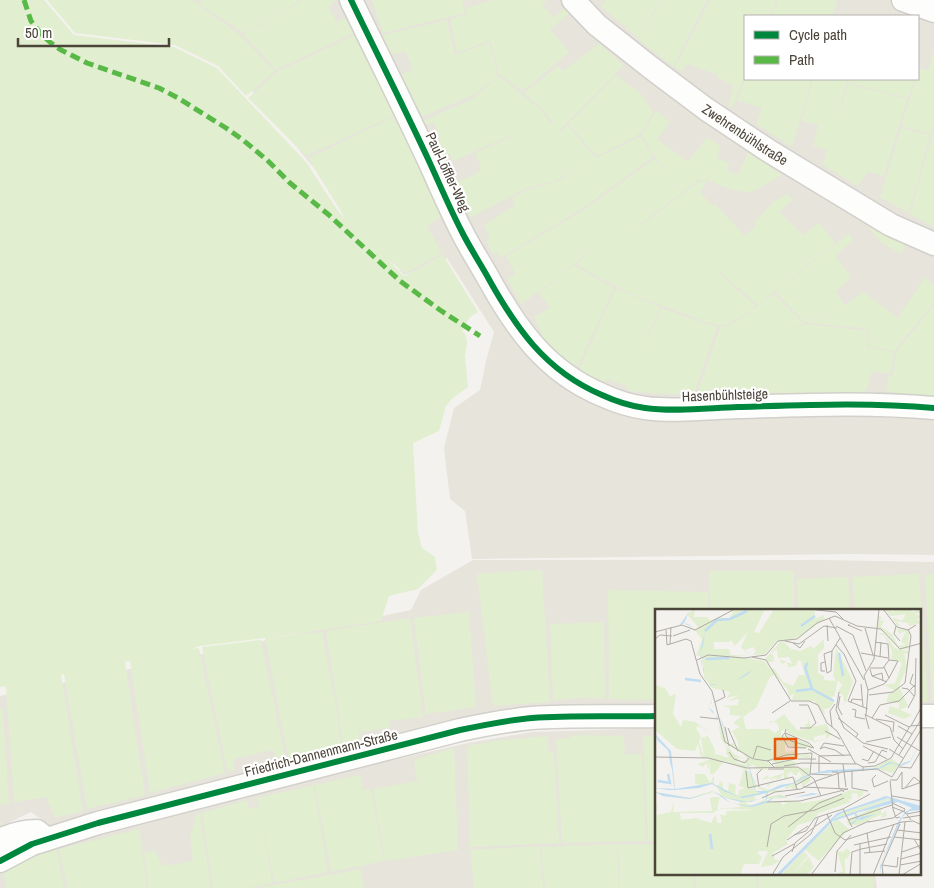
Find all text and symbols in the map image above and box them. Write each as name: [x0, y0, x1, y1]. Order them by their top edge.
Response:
scale bar: [18, 15, 169, 47]
legend: [744, 15, 919, 80]
text: 50 m: [25, 22, 52, 43]
text: Cycle path: [789, 24, 847, 45]
text: Path: [789, 49, 814, 70]
street label: Zwehrenbühlstraße: [699, 100, 791, 169]
street label: Paul-Löffler-Weg: [422, 129, 475, 215]
street label: Hasenbühlsteige: [682, 385, 768, 405]
inset map: [655, 609, 922, 876]
street label: Friedrich-Dannenmann-Straße: [243, 725, 399, 781]

